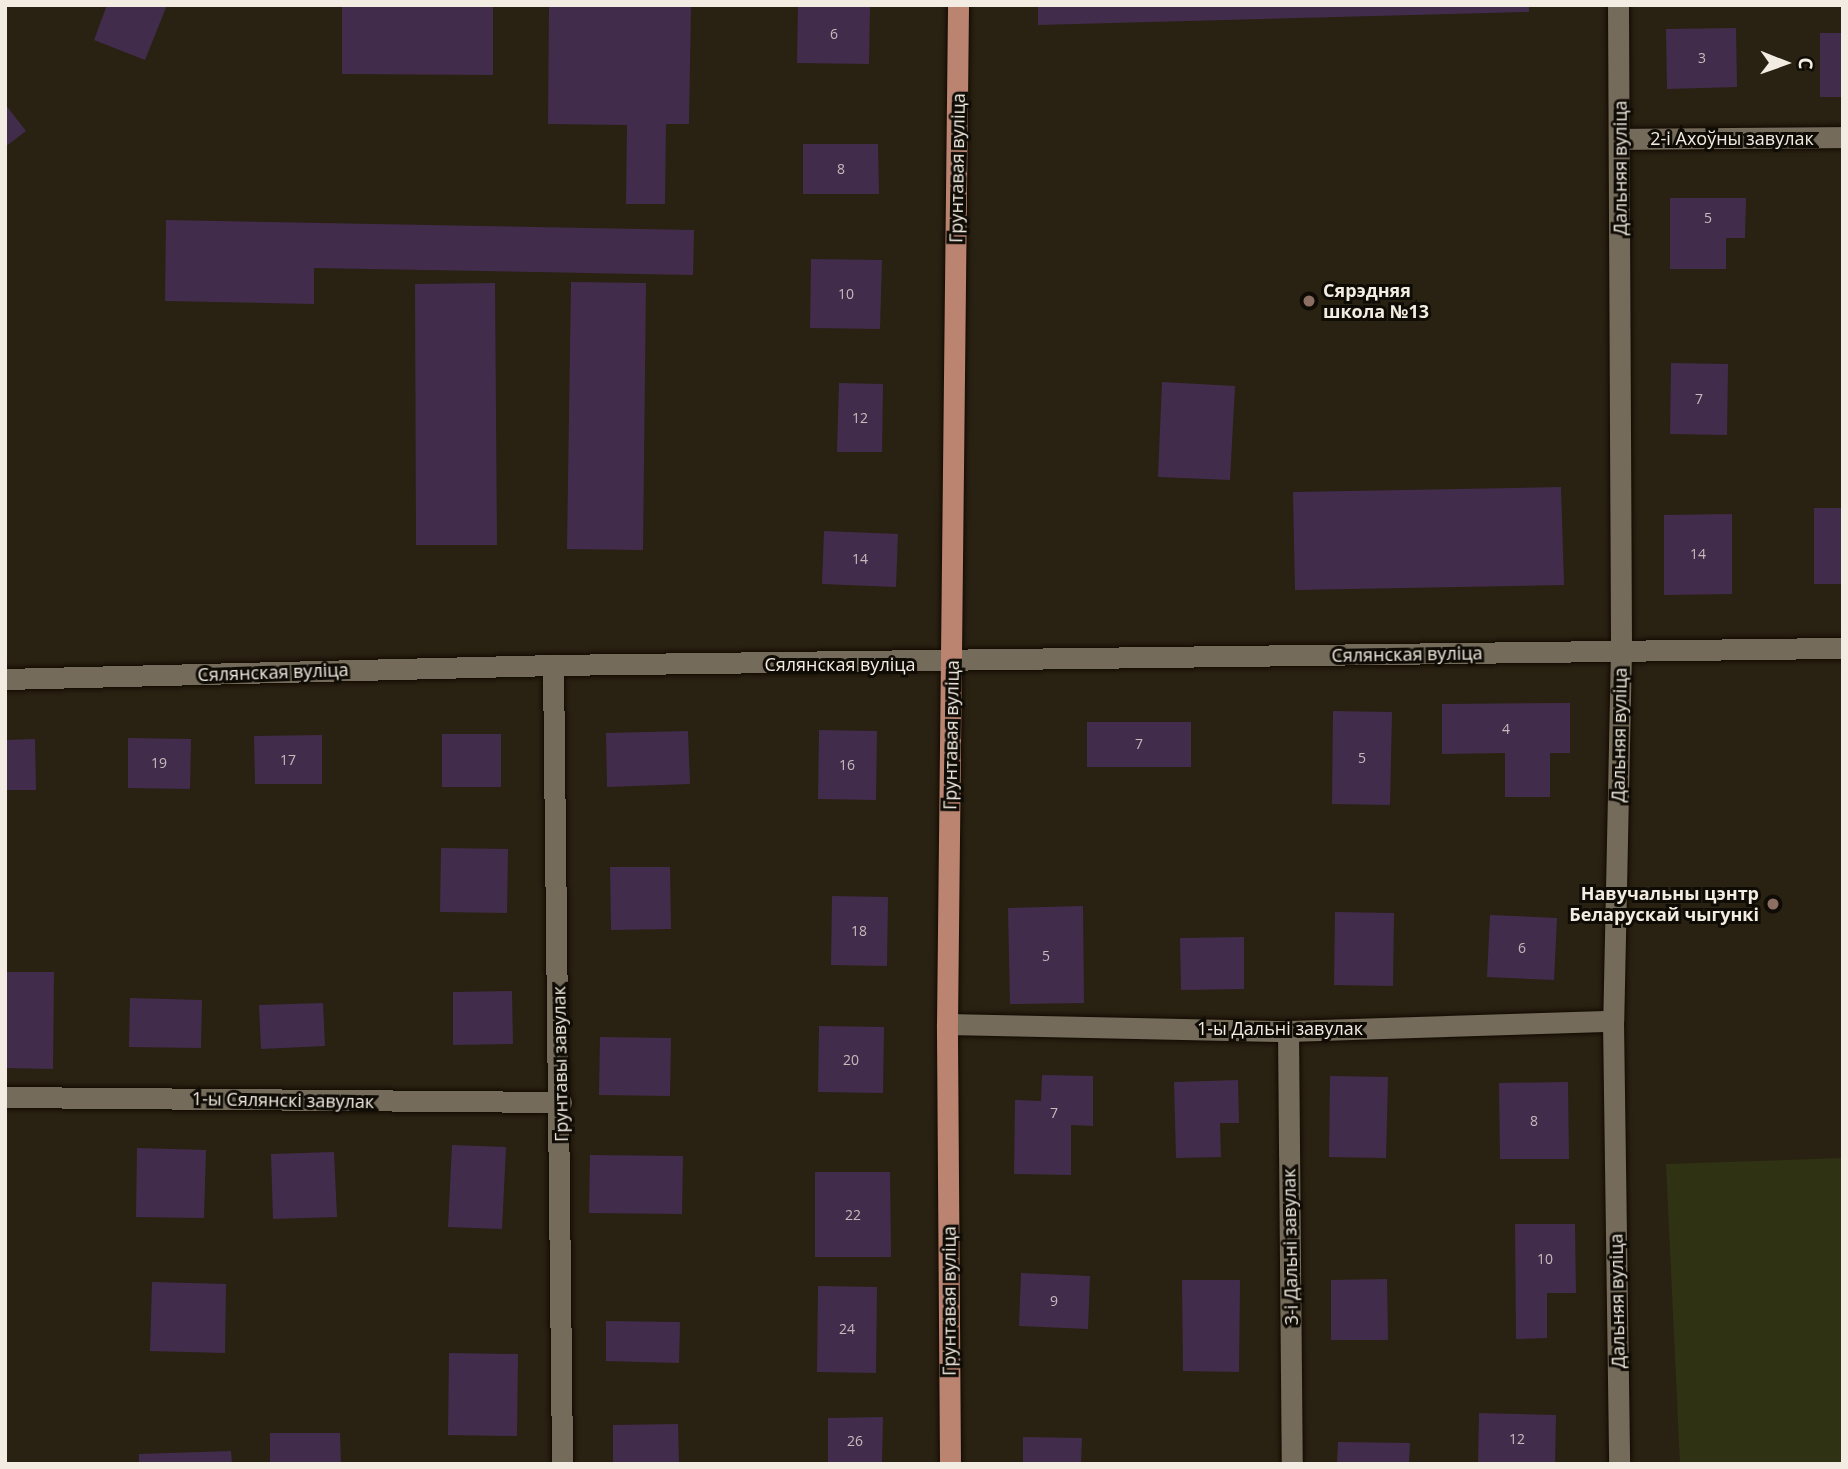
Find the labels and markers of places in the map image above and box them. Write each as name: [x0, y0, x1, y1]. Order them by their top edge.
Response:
place label: Сярэдняя школа №13: [1323, 280, 1429, 322]
marker: Сярэдняя школа №13: [1301, 293, 1317, 309]
place label: Навучальны цэнтр Беларускай чыгункі: [1569, 883, 1759, 926]
marker: Навучальны цэнтр Беларускай чыгункі: [1765, 896, 1781, 912]

